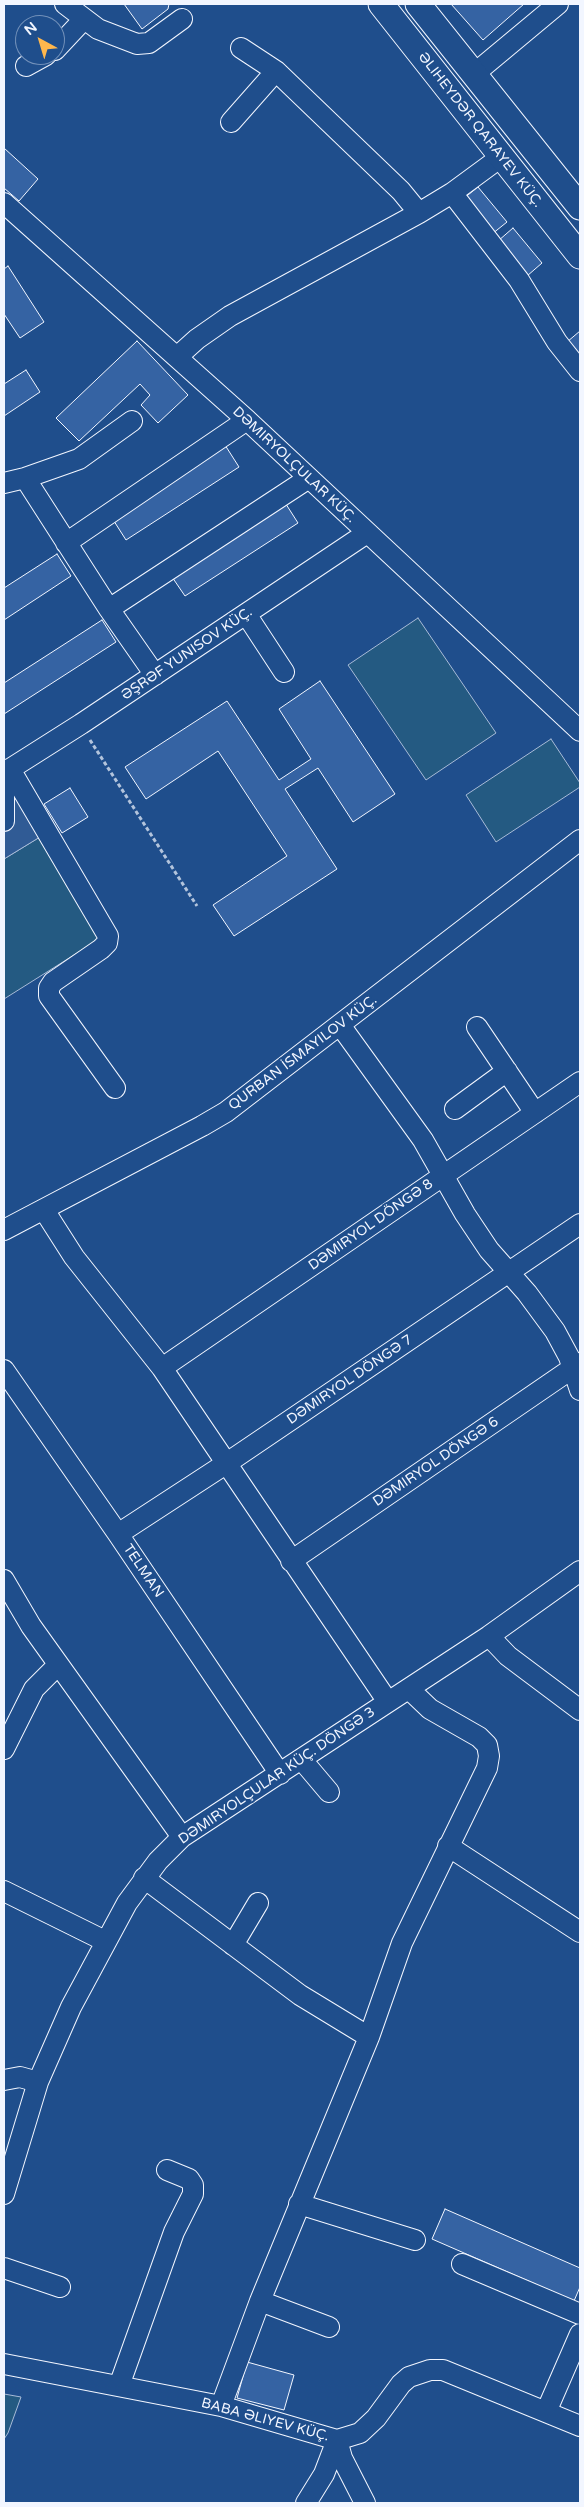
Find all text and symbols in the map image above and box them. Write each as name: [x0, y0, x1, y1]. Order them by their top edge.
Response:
north arrow: [15, 15, 65, 65]
text: N: [21, 19, 41, 39]
street label: ƏLIHEYDƏR QARAYEV KÜÇ.: [414, 49, 546, 211]
street label: DƏMIRYOLÇULAR KÜÇ.: [229, 403, 359, 527]
street label: ƏŞRƏF YUNISOV KÜÇ.: [118, 604, 256, 704]
street label: QURBAN İSMAYILOV KÜÇ.: [225, 992, 381, 1114]
street label: DƏMIRYOL DÖNGƏ 8: [306, 1176, 436, 1274]
street label: DƏMIRYOL DÖNGƏ 7: [284, 1332, 416, 1428]
street label: DƏMIRYOL DÖNGƏ 6: [370, 1414, 502, 1510]
street label: TELMAN: [119, 1541, 167, 1601]
street label: DƏMIRYOLÇULAR KÜÇ. DÖNGƏ 3: [176, 1704, 378, 1848]
street label: BABA ƏLIYEV KÜÇ.: [199, 2395, 331, 2445]

